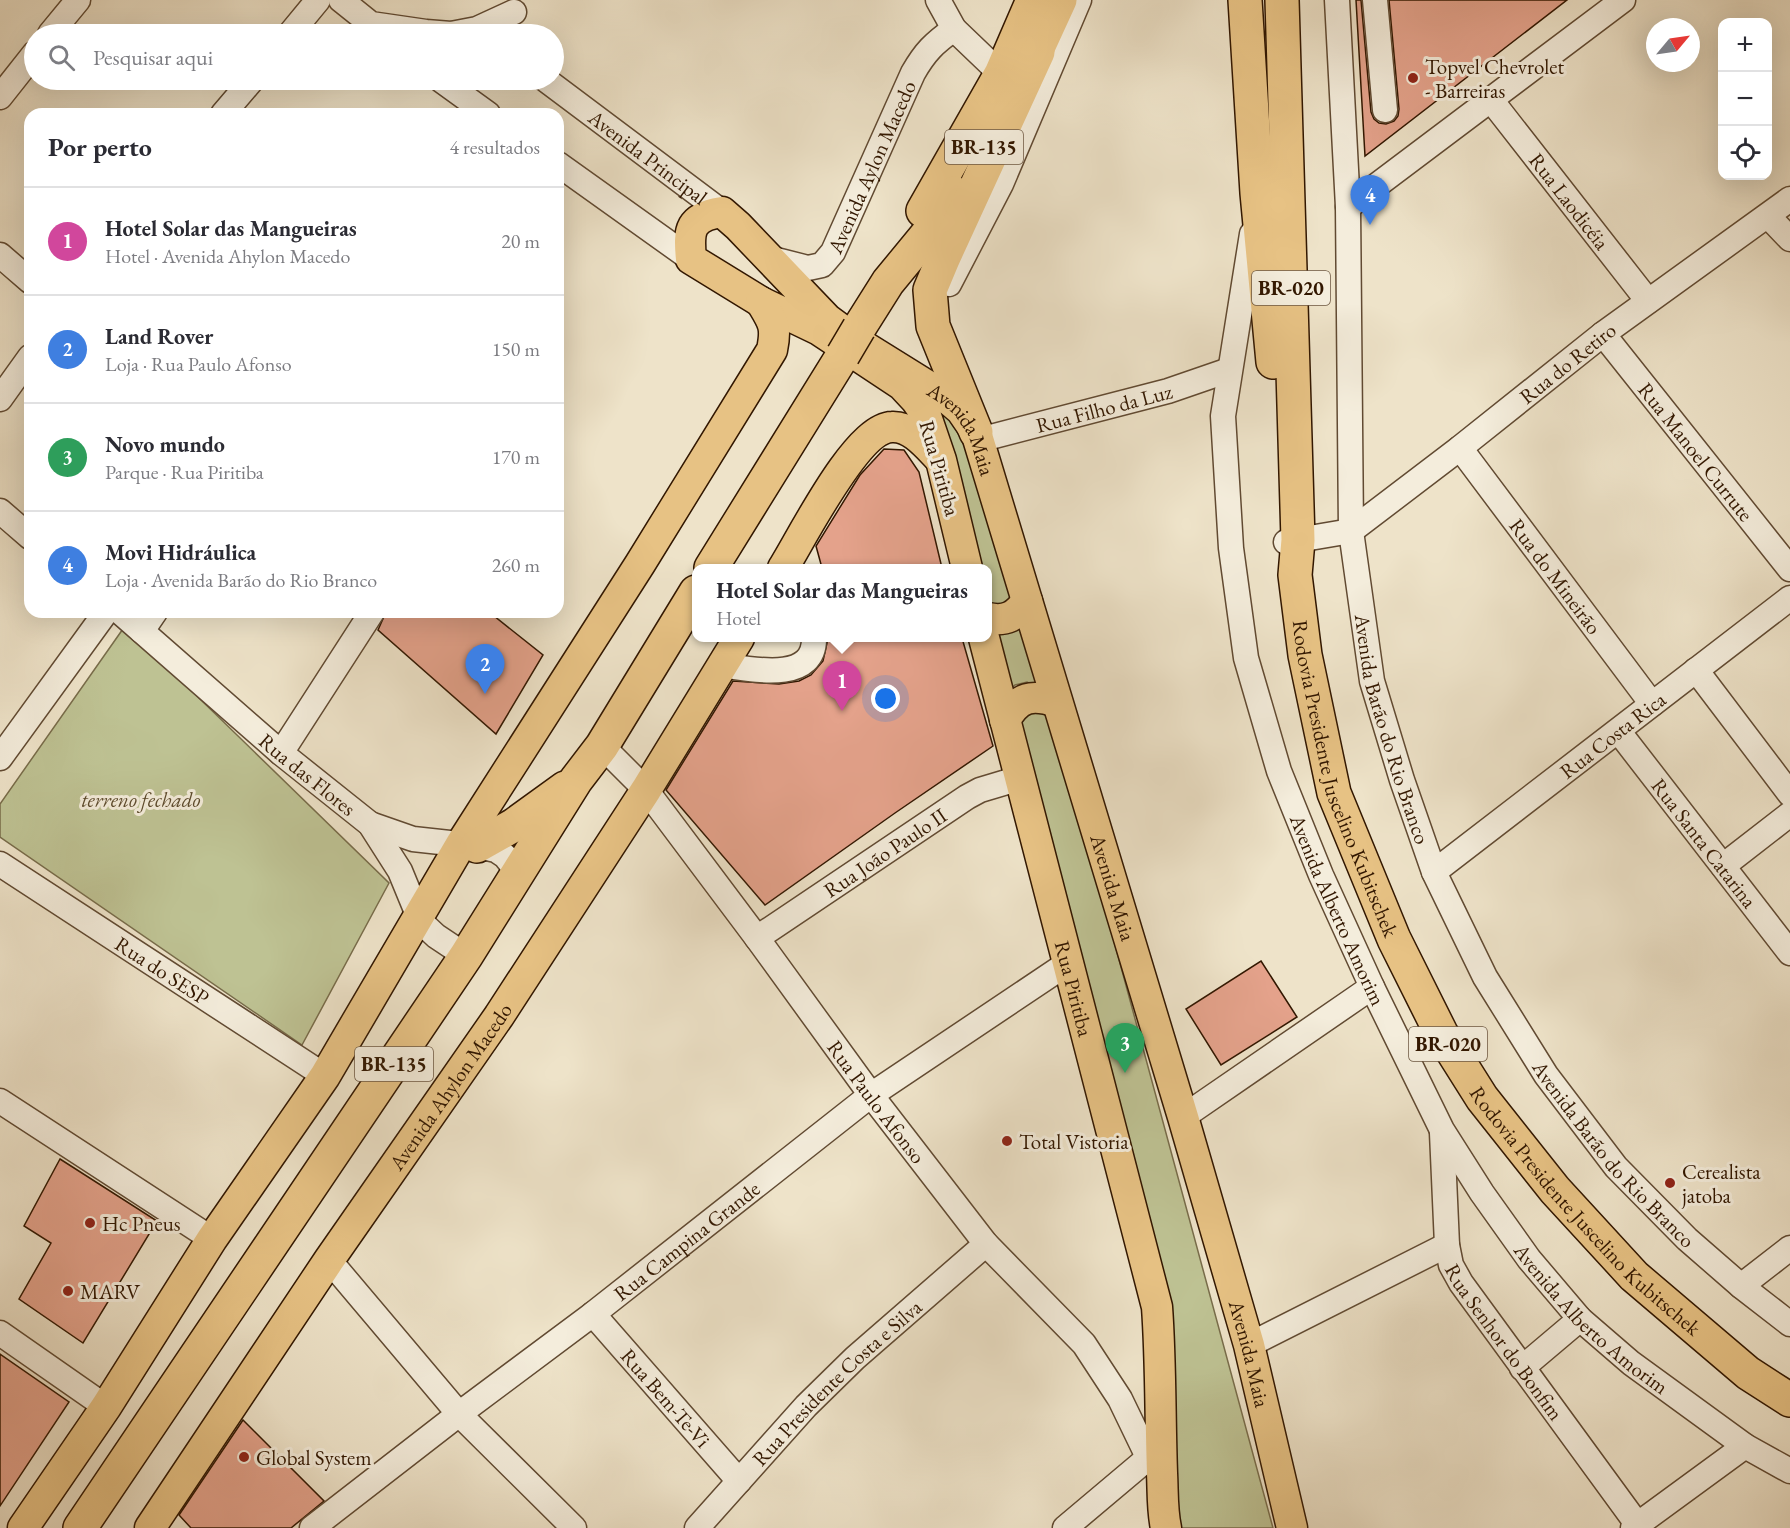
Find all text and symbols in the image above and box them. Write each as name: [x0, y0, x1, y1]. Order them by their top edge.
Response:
north arrow: [1646, 18, 1700, 72]
map controls: [1718, 18, 1772, 180]
button: +: [1718, 18, 1772, 72]
search box: [24, 24, 564, 90]
icon: search: [45, 41, 78, 74]
text: Pesquisar aqui: [93, 43, 213, 72]
place label: Topvel Chevrolet - Barreiras: [1425, 53, 1564, 104]
marker: Topvel Chevrolet - Barreiras: [1406, 71, 1420, 85]
button: −: [1718, 72, 1772, 126]
street label: Avenida Aylon Macedo: [820, 76, 921, 258]
street label: Avenida Principal: [583, 103, 713, 210]
button: locate: [1718, 126, 1772, 180]
text: Por perto: [48, 130, 152, 164]
road number: BR-135: [945, 130, 1023, 164]
text: 4 resultados: [449, 134, 540, 160]
street label: Rua Laodicéia: [1524, 147, 1616, 255]
pin: 4: [1350, 176, 1390, 225]
text: Hotel Solar das Mangueiras: [105, 214, 357, 243]
text: 1: [62, 228, 73, 254]
text: 20 m: [501, 228, 540, 254]
text: Hotel · Avenida Ahylon Macedo: [105, 243, 350, 269]
road number: BR-020: [1252, 271, 1330, 305]
street label: Rua do Retiro: [1513, 316, 1621, 409]
text: Land Rover: [105, 322, 213, 351]
text: 2: [62, 336, 73, 362]
text: 150 m: [492, 336, 540, 362]
text: Loja · Rua Paulo Afonso: [105, 351, 292, 377]
street label: Avenida Maia: [922, 375, 1002, 479]
street label: Rua Manoel Currute: [1633, 376, 1760, 526]
street label: Rua Filho da Luz: [1033, 377, 1175, 438]
street label: Rua Piritiba: [914, 417, 967, 519]
text: Novo mundo: [105, 430, 225, 459]
text: 3: [62, 444, 73, 470]
text: 170 m: [492, 444, 540, 470]
text: Parque · Rua Piritiba: [105, 459, 264, 485]
street label: Rua do Mineirão: [1504, 513, 1608, 639]
text: Movi Hidráulica: [105, 538, 256, 567]
text: 4: [62, 552, 73, 578]
text: 260 m: [492, 552, 540, 578]
popup: [692, 564, 992, 642]
text: Loja · Avenida Barão do Rio Branco: [105, 567, 377, 593]
text: Hotel Solar das Mangueiras: [716, 576, 968, 605]
text: Hotel: [716, 605, 761, 631]
street label: Avenida Barão do Rio Branco: [1349, 611, 1437, 847]
street label: Rodovia Presidente Juscelino Kubitschek: [1287, 618, 1406, 942]
pin: 2: [466, 644, 504, 694]
pin: 1: [822, 662, 862, 711]
your location: [871, 684, 900, 713]
street label: Rua Costa Rica: [1554, 685, 1671, 784]
street label: Rua das Flores: [254, 727, 362, 821]
street label: Rua Santa Catarina: [1646, 772, 1764, 914]
park label: terreno fechado: [81, 786, 201, 813]
street label: Rua João Paulo II: [818, 801, 952, 903]
street label: Avenida Alberto Amorim: [1284, 809, 1392, 1010]
street label: Avenida Maia: [1084, 830, 1143, 944]
street label: Rua do SESP: [110, 929, 215, 1011]
street label: Rua Piritiba: [1049, 938, 1100, 1040]
street label: Avenida Ahylon Macedo: [382, 997, 518, 1176]
pin: 3: [1106, 1024, 1144, 1073]
road number: BR-020: [1409, 1027, 1487, 1061]
street label: Rua Paulo Afonso: [822, 1034, 932, 1169]
road number: BR-135: [355, 1047, 433, 1081]
street label: Avenida Barão do Rio Branco: [1526, 1055, 1701, 1253]
street label: Rodovia Presidente Juscelino Kubitschek: [1464, 1081, 1708, 1342]
place label: Total Vistoria: [1019, 1128, 1129, 1155]
marker: Total Vistoria: [1000, 1134, 1014, 1148]
place label: Cerealista jatoba: [1681, 1158, 1761, 1209]
street label: Rua Campina Grande: [608, 1175, 765, 1306]
marker: Cerealista jatoba: [1663, 1176, 1677, 1190]
place label: Hc Pneus: [102, 1210, 181, 1237]
marker: Hc Pneus: [83, 1216, 97, 1230]
street label: Avenida Alberto Amorim: [1508, 1237, 1674, 1400]
street label: Rua Senhor do Bonfim: [1439, 1259, 1570, 1425]
place label: MARV: [80, 1278, 141, 1305]
marker: MARV: [61, 1284, 75, 1298]
street label: Rua Presidente Costa e Silva: [746, 1293, 927, 1471]
street label: Avenida Maia: [1223, 1296, 1277, 1411]
street label: Rua Bem-Te-Vi: [615, 1342, 717, 1453]
place label: Global System: [256, 1444, 372, 1471]
marker: Global System: [237, 1450, 251, 1464]

